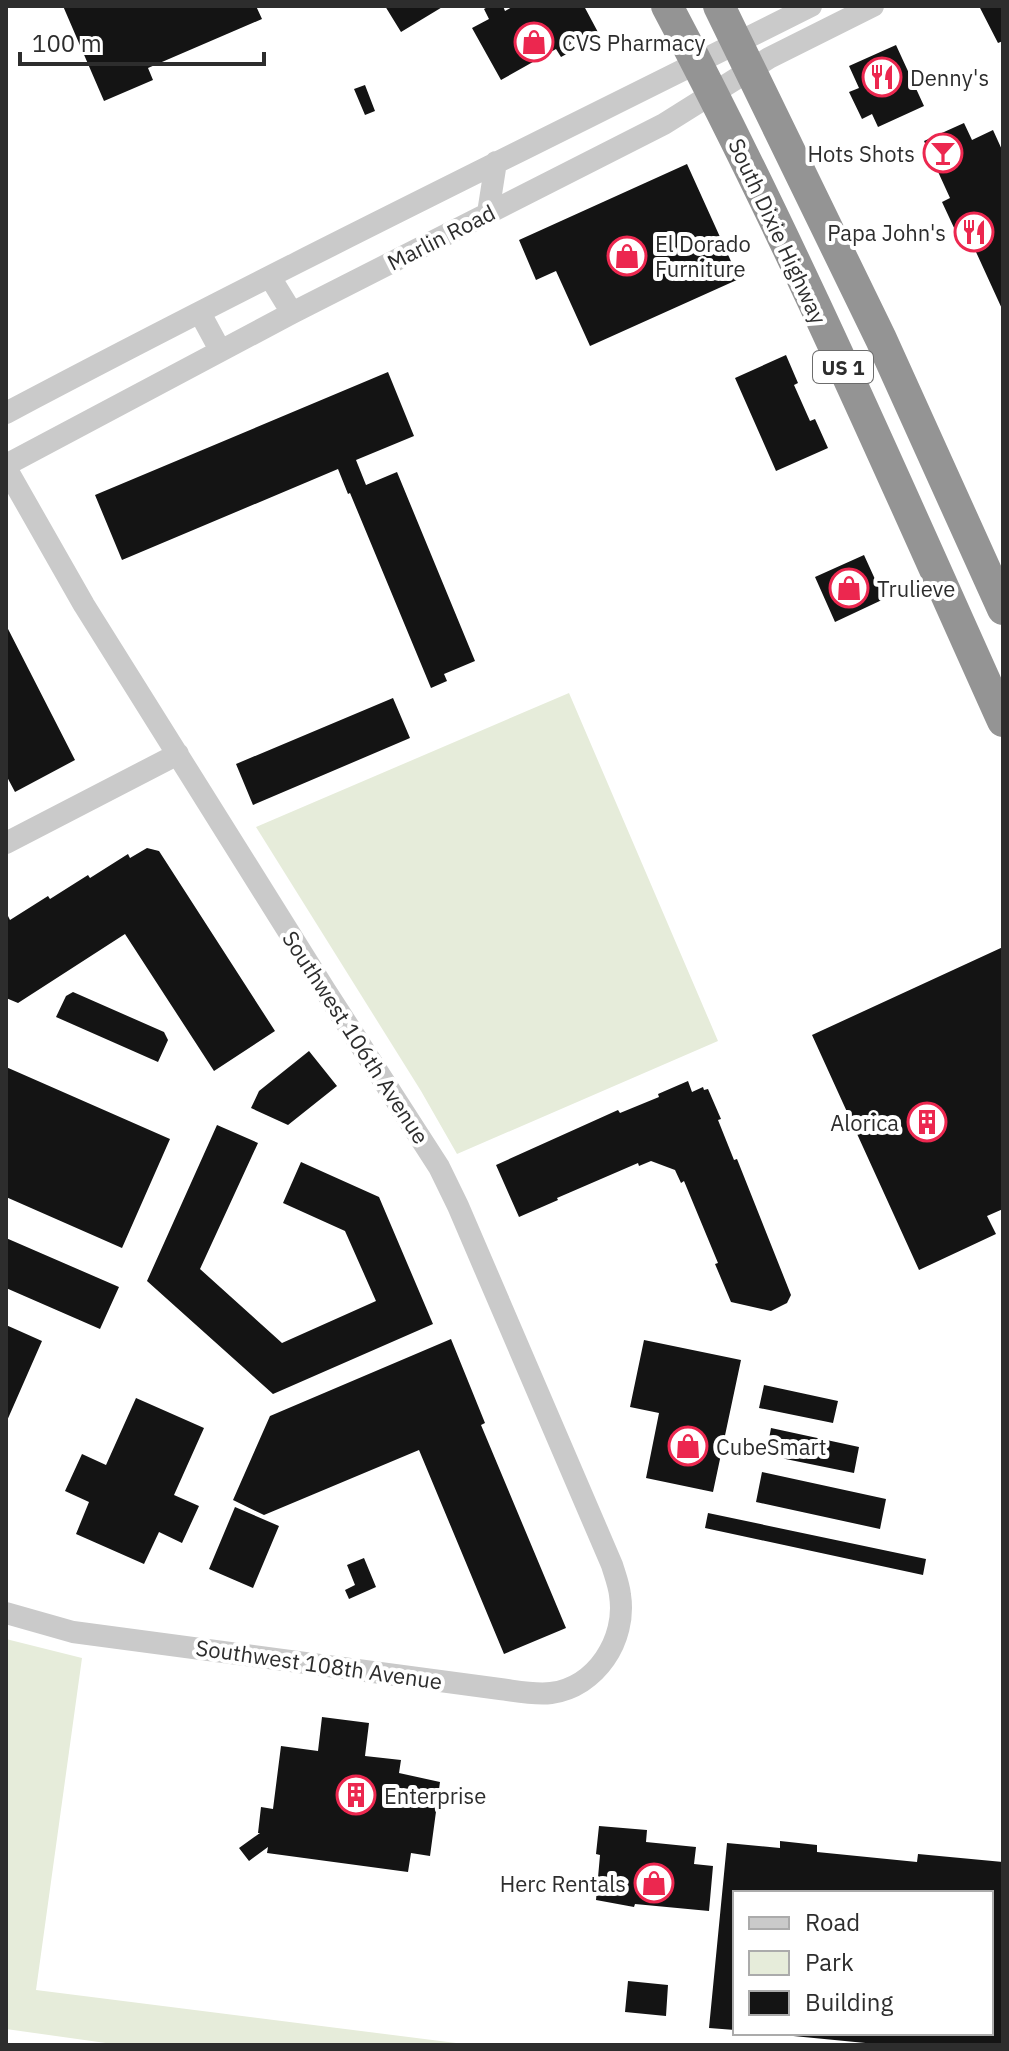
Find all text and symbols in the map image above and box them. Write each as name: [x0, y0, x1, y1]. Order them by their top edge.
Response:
scale bar: [20, 16, 264, 66]
shop icon: CVS Pharmacy: [513, 21, 555, 63]
text: 100 m: [32, 27, 102, 59]
place label: CVS Pharmacy: [562, 28, 705, 57]
restaurant icon: Denny's: [861, 56, 903, 98]
place label: Denny's: [910, 63, 989, 92]
bar icon: Hots Shots: [922, 132, 964, 174]
street label: South Dixie Highway: [722, 134, 834, 328]
place label: Hots Shots: [807, 139, 915, 168]
street label: Marlin Road: [382, 197, 500, 277]
restaurant icon: Papa John's: [953, 211, 995, 253]
place label: Papa John's: [827, 218, 946, 247]
place label: El Dorado Furniture: [655, 229, 751, 283]
shop icon: El Dorado Furniture: [606, 235, 648, 277]
road number: US 1: [813, 351, 873, 383]
shop icon: Trulieve: [828, 567, 870, 609]
place label: Trulieve: [877, 574, 955, 603]
street label: Southwest 106th Avenue: [276, 925, 436, 1149]
building icon: Alorica: [906, 1101, 948, 1143]
place label: Alorica: [830, 1108, 899, 1137]
shop icon: CubeSmart: [667, 1425, 709, 1467]
place label: CubeSmart: [716, 1432, 826, 1461]
street label: Southwest 108th Avenue: [194, 1632, 444, 1696]
building icon: Enterprise: [335, 1774, 377, 1816]
place label: Enterprise: [384, 1781, 486, 1810]
shop icon: Herc Rentals: [633, 1862, 675, 1904]
place label: Herc Rentals: [500, 1869, 626, 1898]
legend: [733, 1891, 993, 2035]
text: Road: [805, 1906, 860, 1938]
text: Park: [805, 1946, 854, 1978]
text: Building: [805, 1986, 893, 2018]

